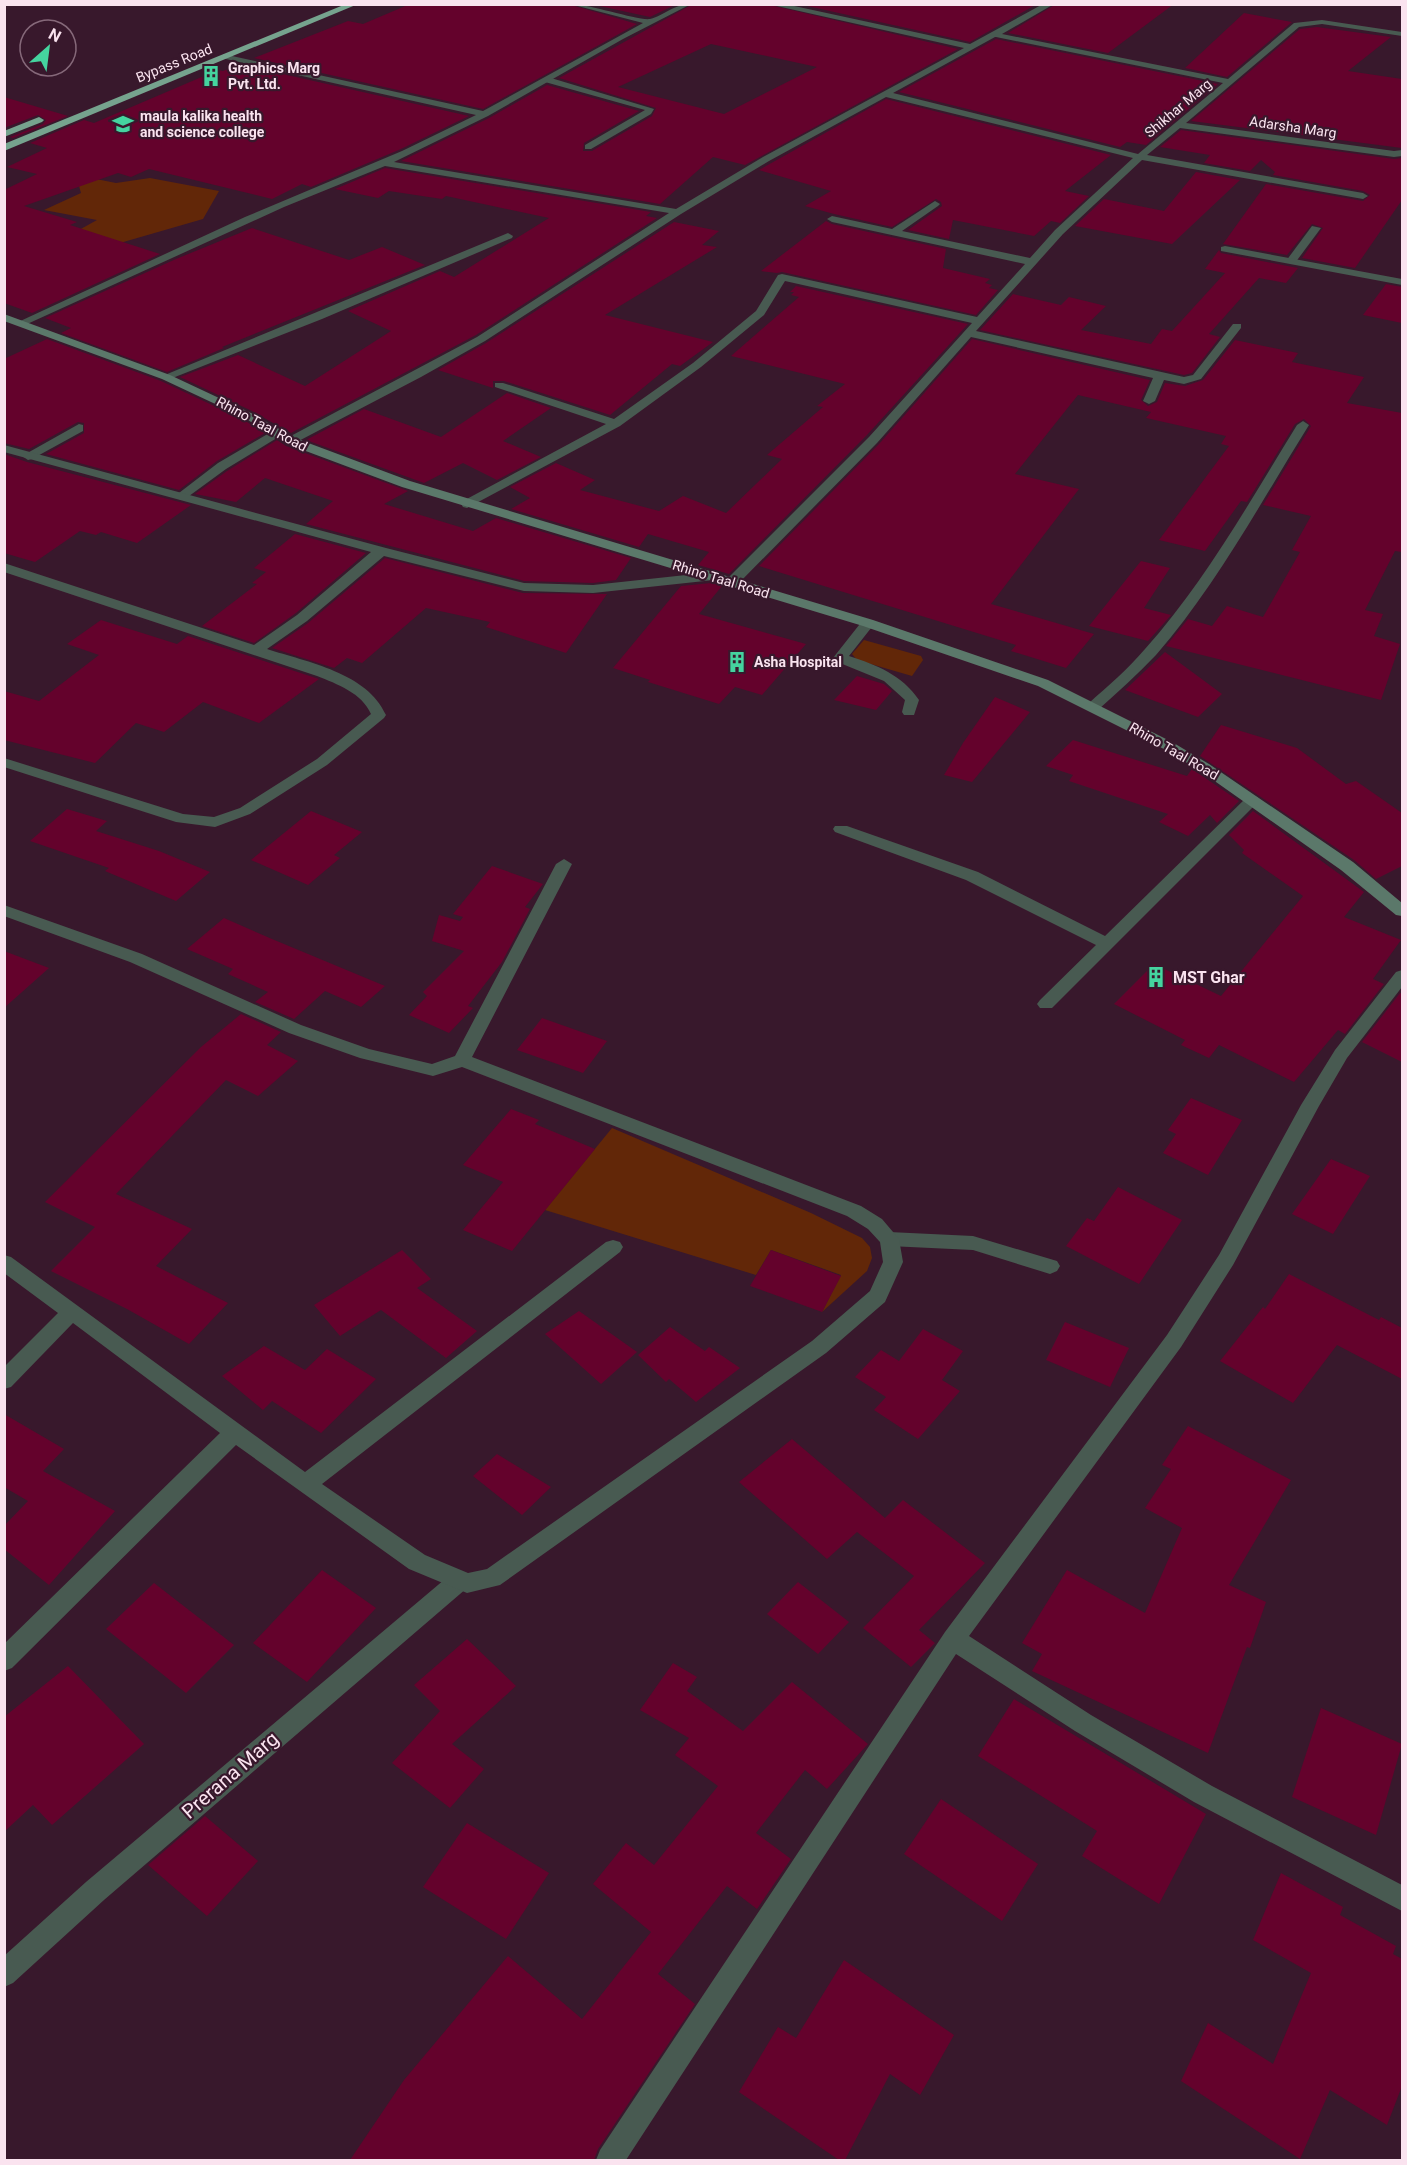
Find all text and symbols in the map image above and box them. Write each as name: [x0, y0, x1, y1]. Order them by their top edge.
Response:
north arrow: [18, 18, 78, 78]
text: N: [45, 24, 64, 46]
street label: Bypass Road: [134, 40, 214, 86]
place label: Graphics Marg Pvt. Ltd.: [228, 60, 320, 92]
building icon: Graphics Marg Pvt. Ltd.: [199, 64, 223, 88]
street label: Shikhar Marg: [1141, 75, 1215, 141]
place label: maula kalika health and science college: [140, 108, 265, 140]
school or university icon: maula kalika health and science college: [111, 112, 135, 136]
street label: Adarsha Marg: [1248, 113, 1338, 141]
street label: Rhino Taal Road: [214, 393, 310, 455]
street label: Rhino Taal Road: [671, 557, 771, 601]
building icon: Asha Hospital: [725, 650, 749, 674]
place label: Asha Hospital: [754, 654, 842, 670]
street label: Rhino Taal Road: [1126, 719, 1222, 783]
building icon: MST Ghar: [1144, 965, 1168, 989]
place label: MST Ghar: [1173, 968, 1245, 987]
street label: Prerana Marg: [177, 1727, 283, 1823]

